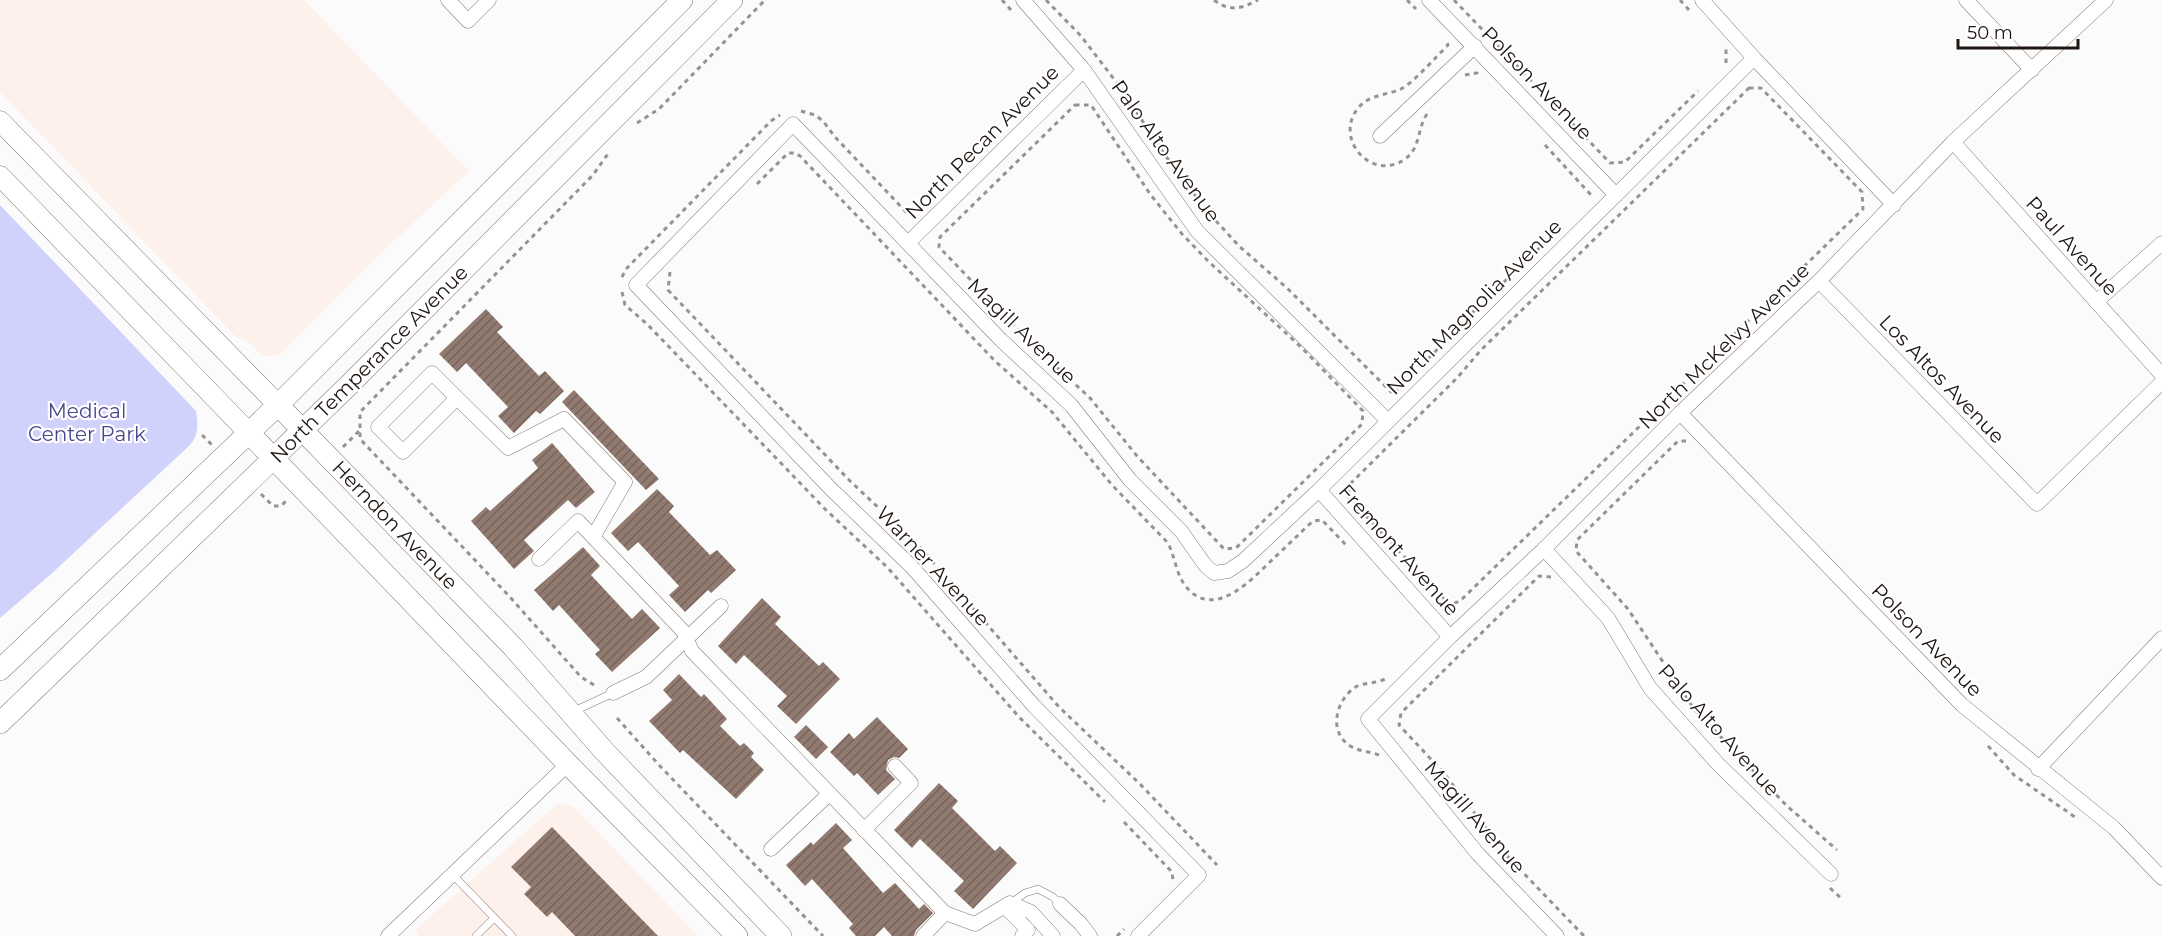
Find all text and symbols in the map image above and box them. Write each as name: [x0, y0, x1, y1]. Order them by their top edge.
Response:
scale bar: [1958, 12, 2078, 50]
street label: Polson Avenue: [1477, 21, 1597, 145]
text: 50 m: [1967, 22, 2013, 44]
street label: North Pecan Avenue: [900, 60, 1064, 224]
street label: Palo Alto Avenue: [1106, 75, 1226, 227]
street label: Paul Avenue: [2021, 191, 2123, 301]
street label: North Magnolia Avenue: [1381, 214, 1567, 400]
street label: North McKelvy Avenue: [1634, 258, 1814, 434]
street label: North Temperance Avenue: [265, 260, 473, 468]
street label: Magill Avenue: [963, 273, 1081, 389]
street label: Los Altos Avenue: [1875, 310, 2009, 448]
park label: Medical Center Park: [28, 399, 146, 446]
street label: Herndon Avenue: [327, 455, 463, 595]
street label: Fremont Avenue: [1334, 479, 1464, 621]
street label: Warner Avenue: [871, 501, 995, 631]
street label: Polson Avenue: [1867, 578, 1987, 702]
street label: Palo Alto Avenue: [1653, 659, 1785, 801]
street label: Magill Avenue: [1420, 756, 1530, 878]

